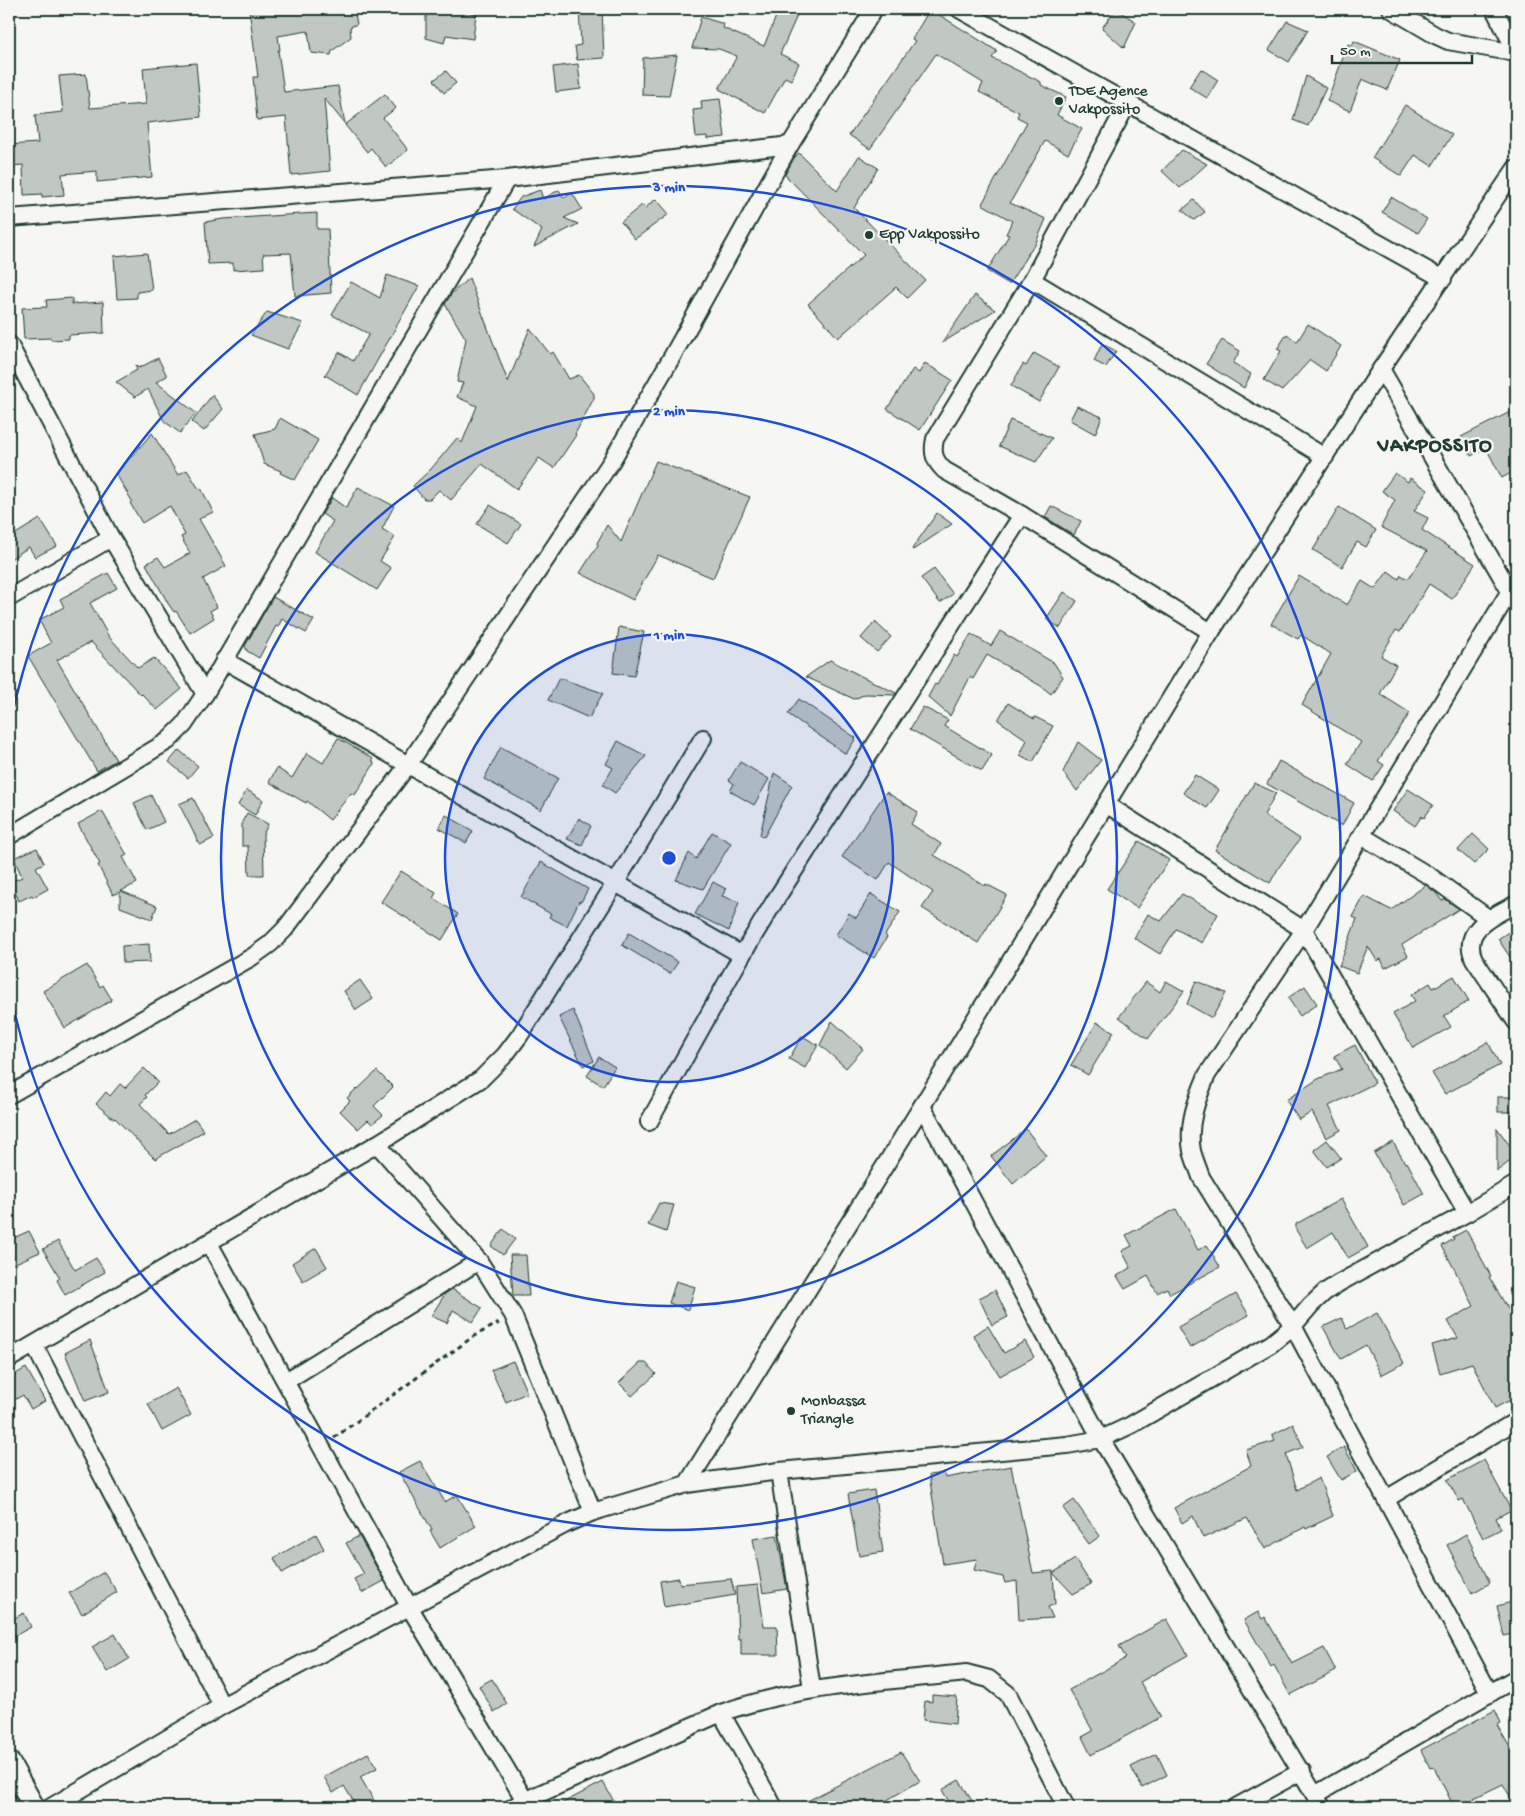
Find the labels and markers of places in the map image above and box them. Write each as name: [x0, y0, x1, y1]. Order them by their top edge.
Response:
place label: TDE Agence Vakpossito: [1068, 83, 1148, 120]
marker: TDE Agence Vakpossito: [1053, 95, 1065, 107]
place label: Epp Vakpossito: [879, 226, 980, 245]
marker: Epp Vakpossito: [863, 229, 875, 241]
centre of rings: [660, 849, 678, 867]
place label: Monbassa Triangle: [800, 1393, 867, 1430]
marker: Monbassa Triangle: [785, 1405, 797, 1417]

